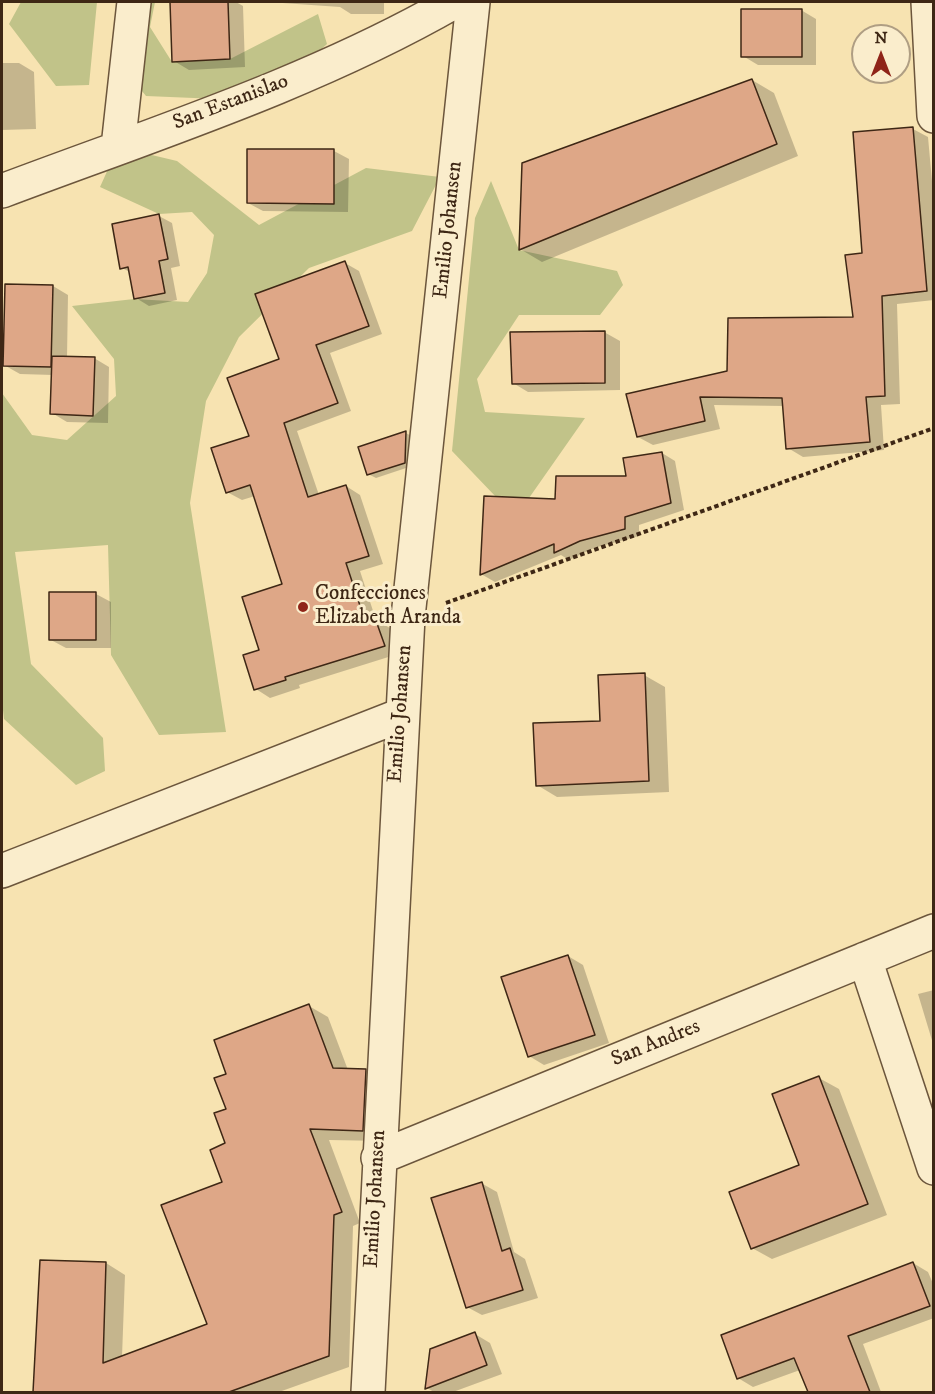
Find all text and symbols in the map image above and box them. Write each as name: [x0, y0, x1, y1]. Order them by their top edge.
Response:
north arrow: [851, 24, 911, 84]
text: N: [874, 28, 888, 48]
street label: San Estanislao: [170, 69, 292, 137]
street label: Emilio Johansen: [429, 160, 469, 300]
place label: Confecciones Elizabeth Aranda: [315, 582, 461, 632]
marker: Confecciones Elizabeth Aranda: [296, 600, 310, 614]
street label: Emilio Johansen: [384, 644, 418, 784]
street label: San Andres: [608, 1015, 704, 1073]
street label: Emilio Johansen: [360, 1129, 392, 1269]

